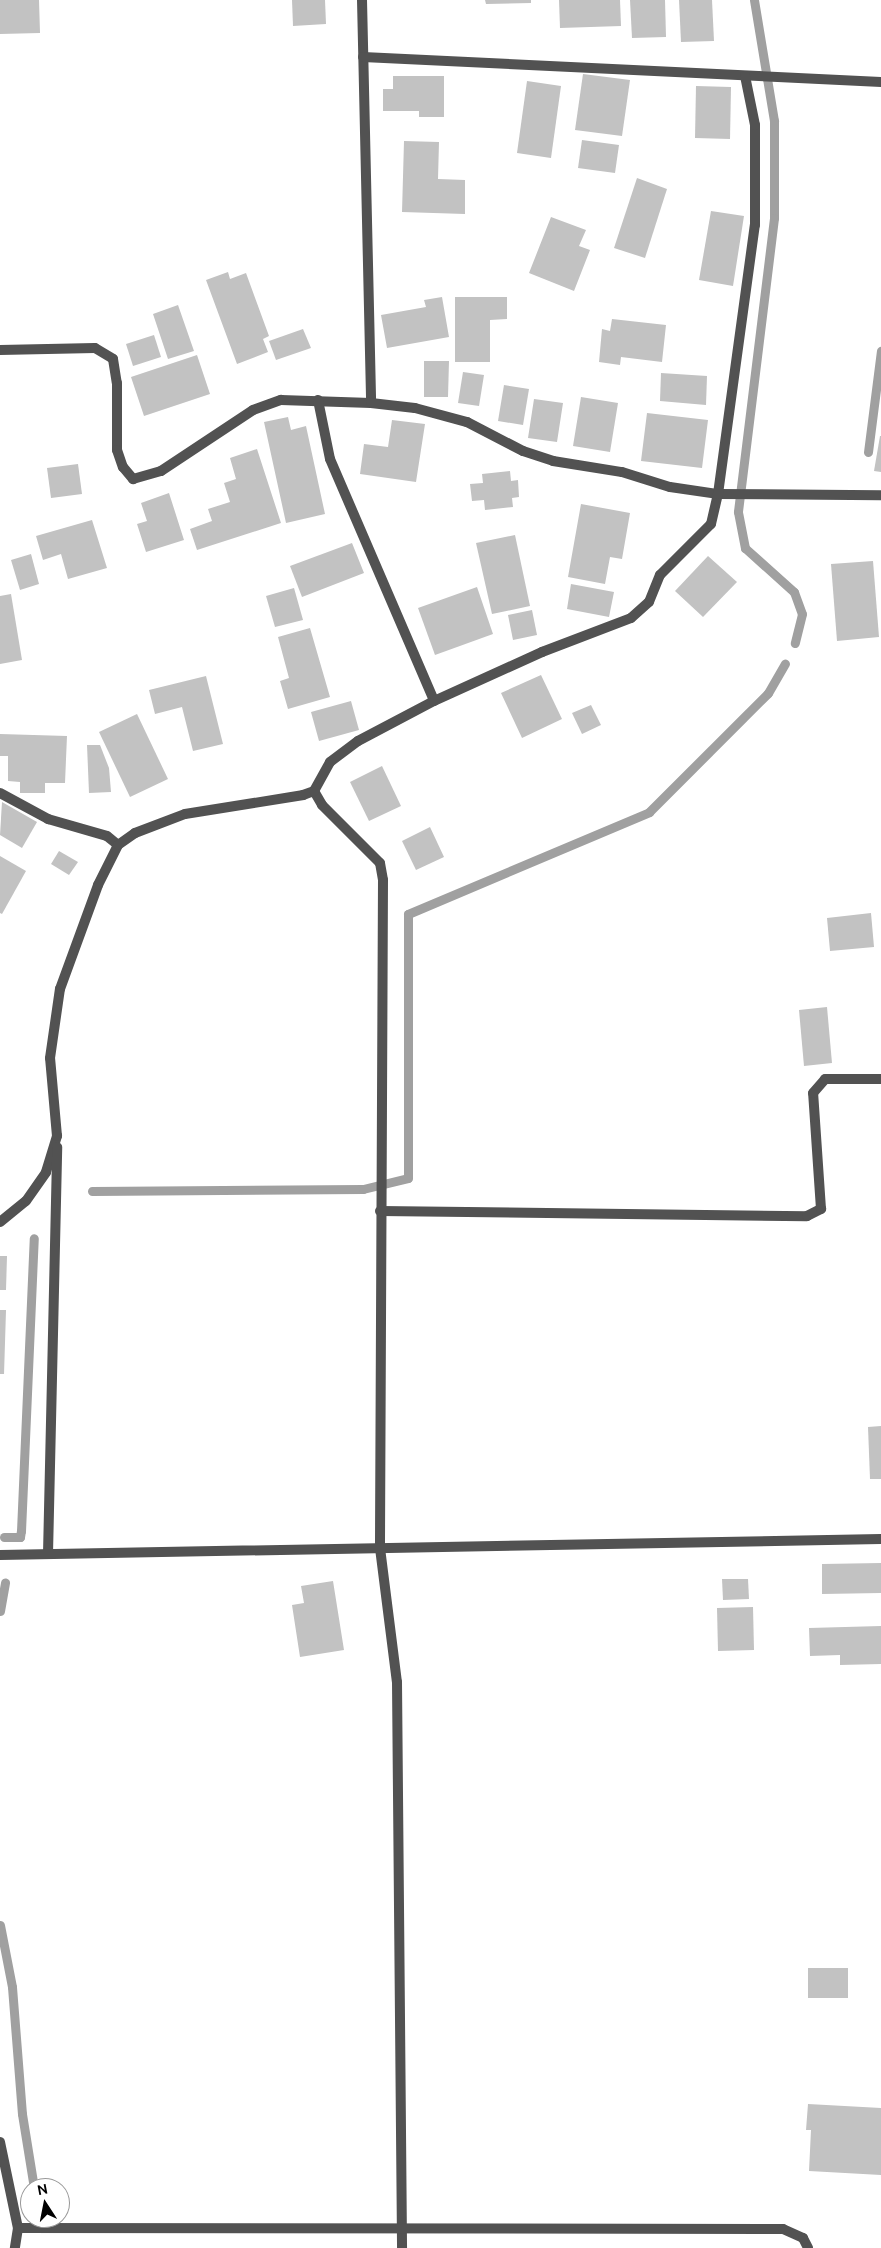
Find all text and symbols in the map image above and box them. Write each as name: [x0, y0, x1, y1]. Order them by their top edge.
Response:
north arrow: [20, 2178, 70, 2228]
text: N: [36, 2180, 49, 2198]

